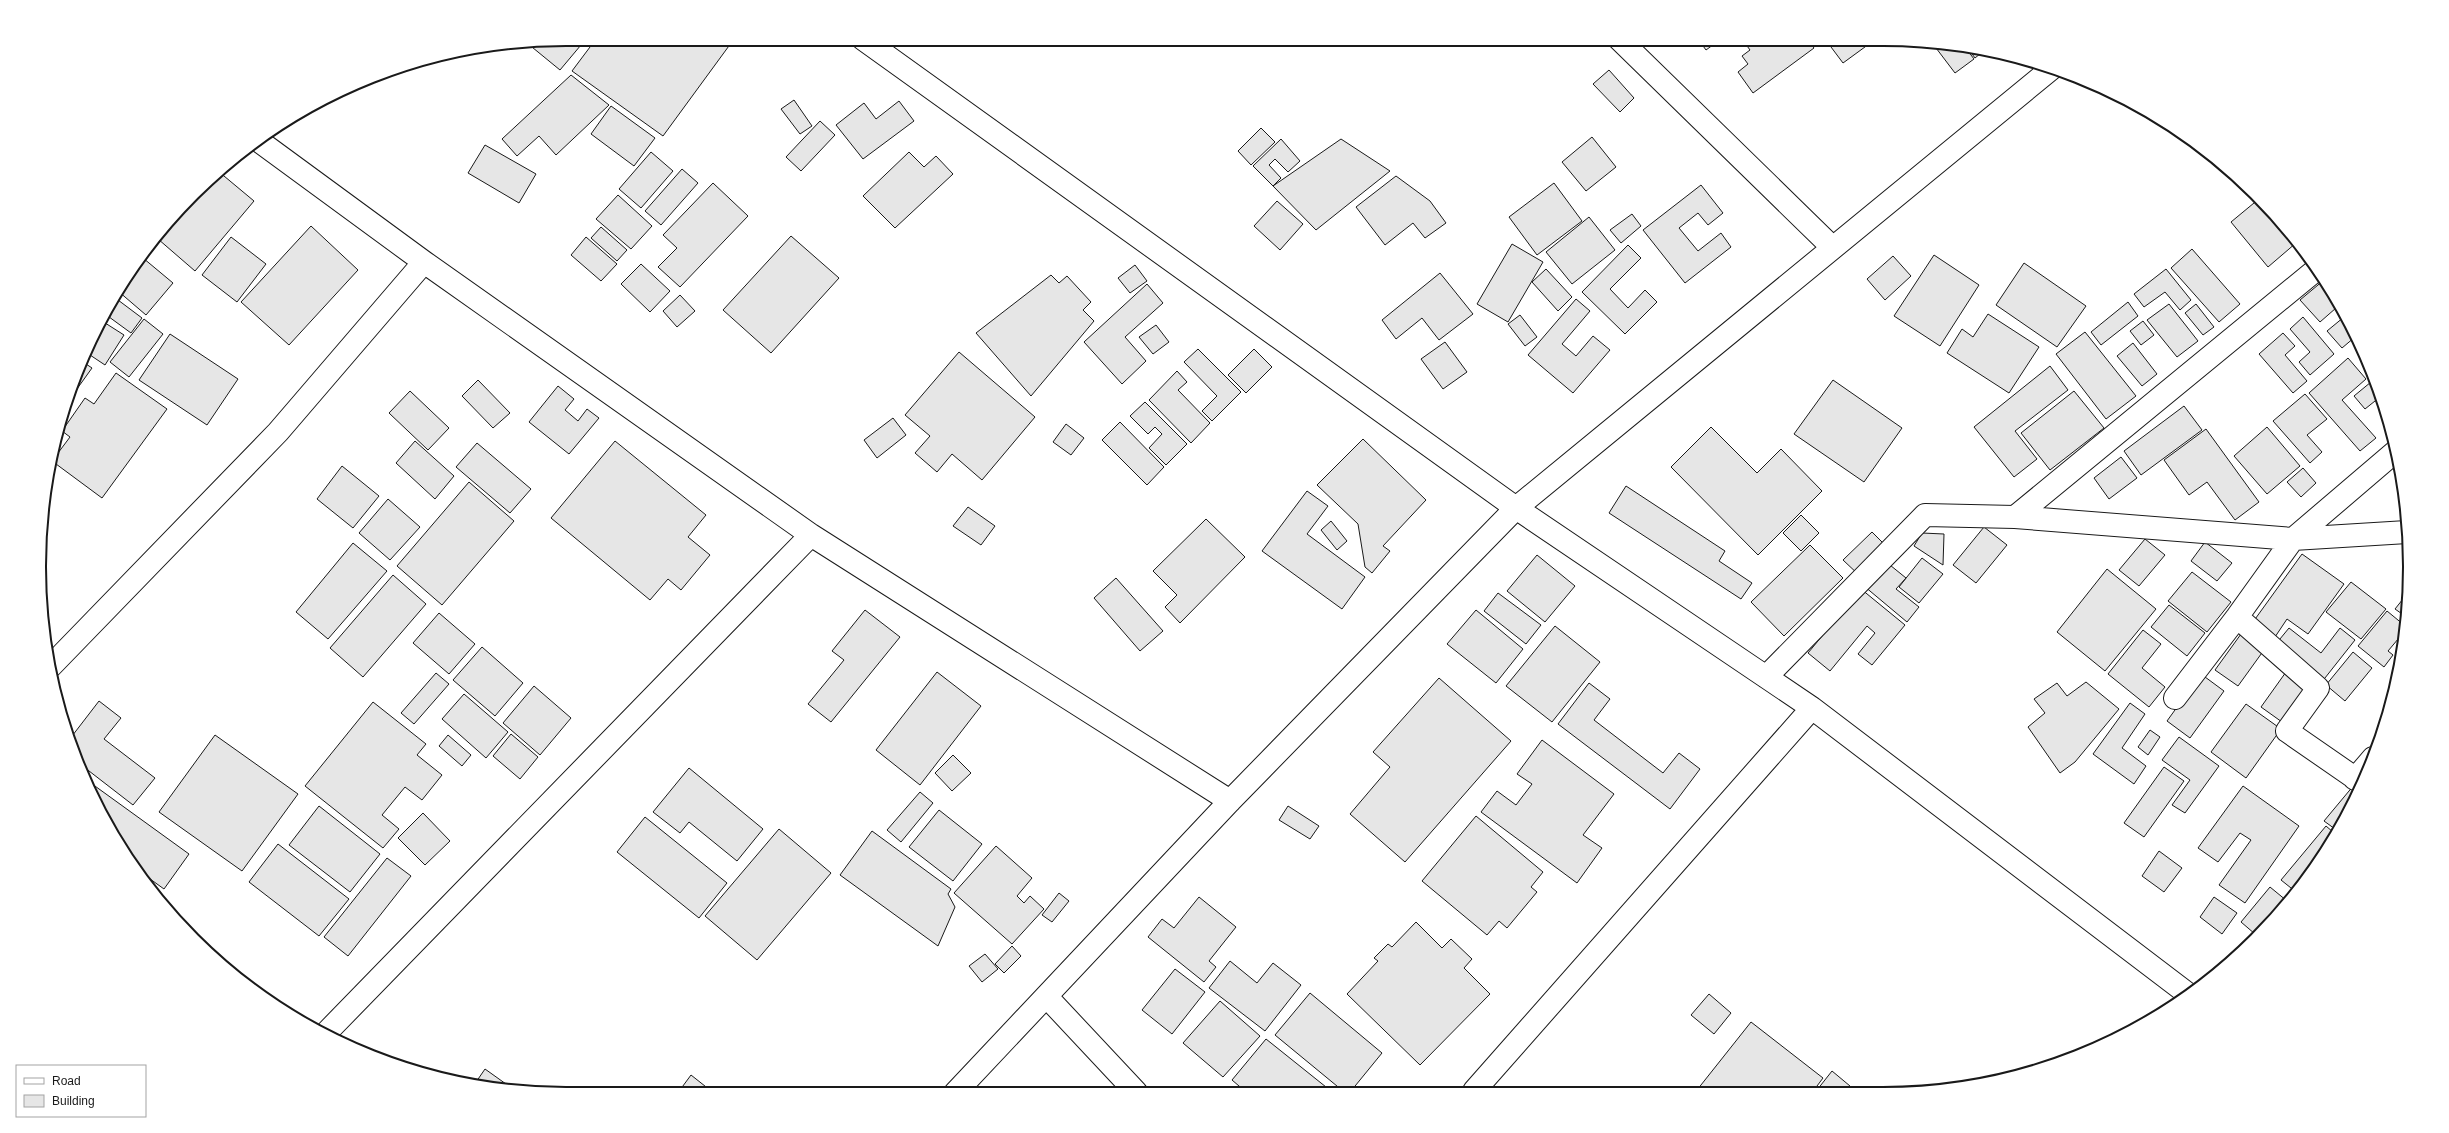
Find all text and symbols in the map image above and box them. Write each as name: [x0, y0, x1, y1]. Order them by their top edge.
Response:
legend: [16, 1065, 146, 1117]
text: Road: [52, 1074, 81, 1088]
text: Building: [52, 1094, 95, 1108]

